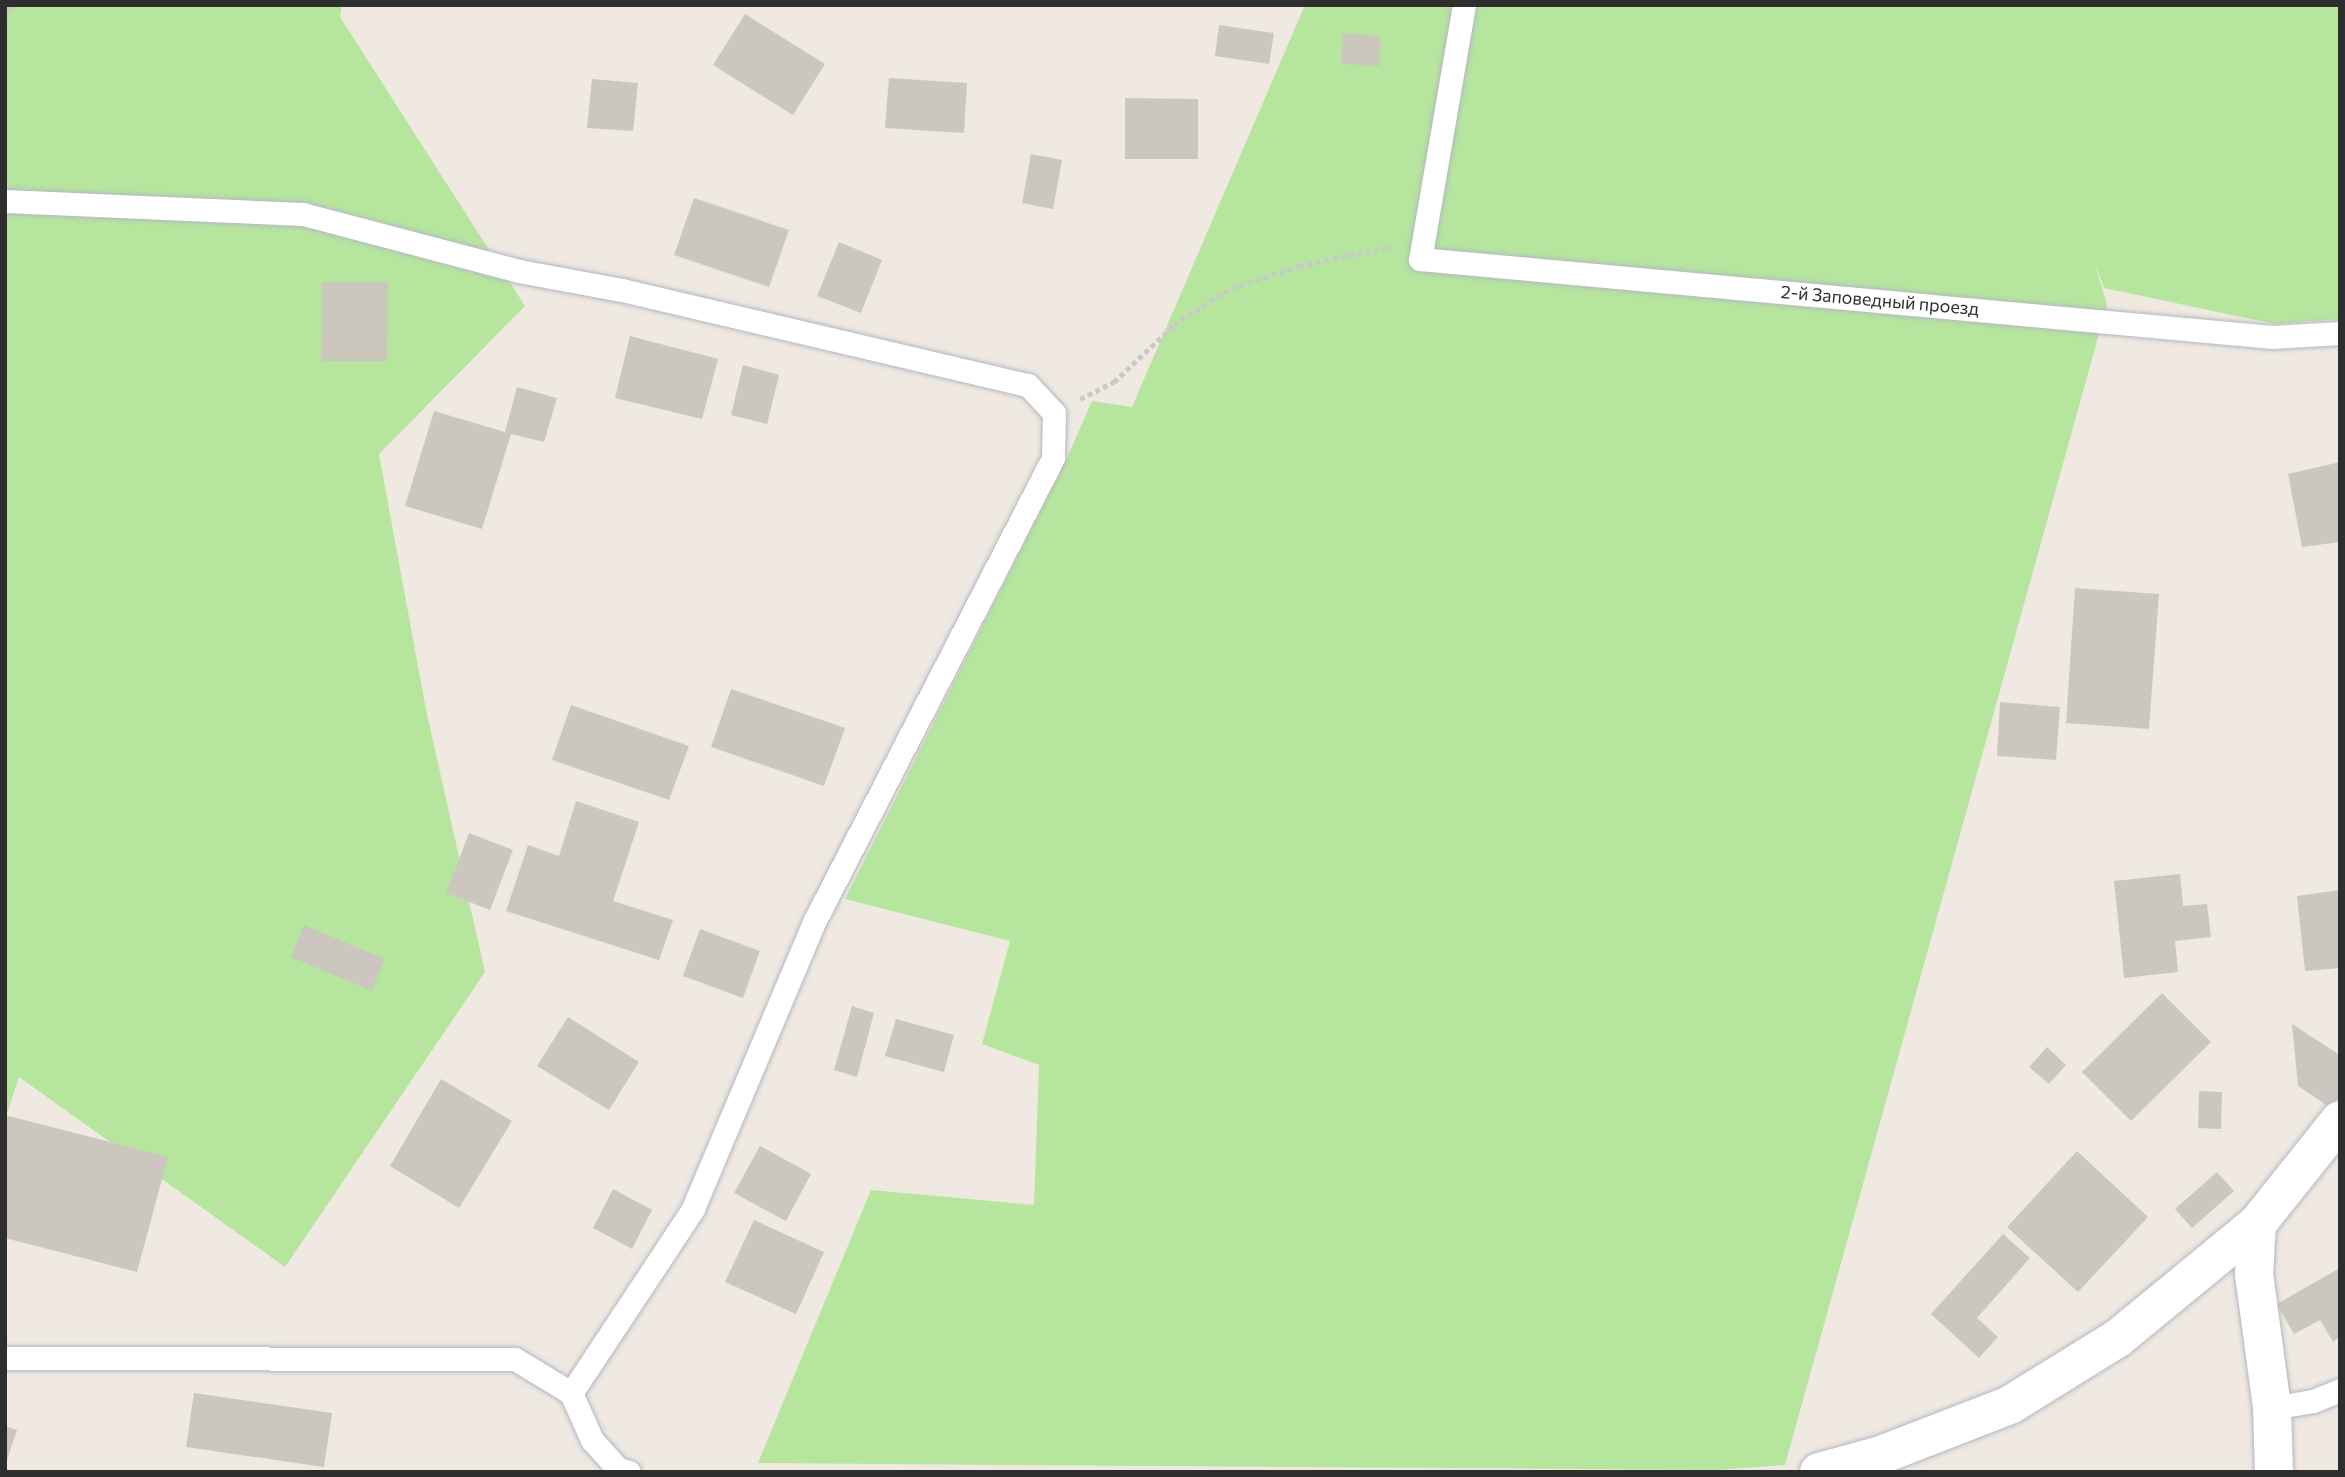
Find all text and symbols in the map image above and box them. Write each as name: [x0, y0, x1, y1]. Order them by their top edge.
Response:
street label: 2-й Заповедный проезд: [1780, 281, 1980, 319]

